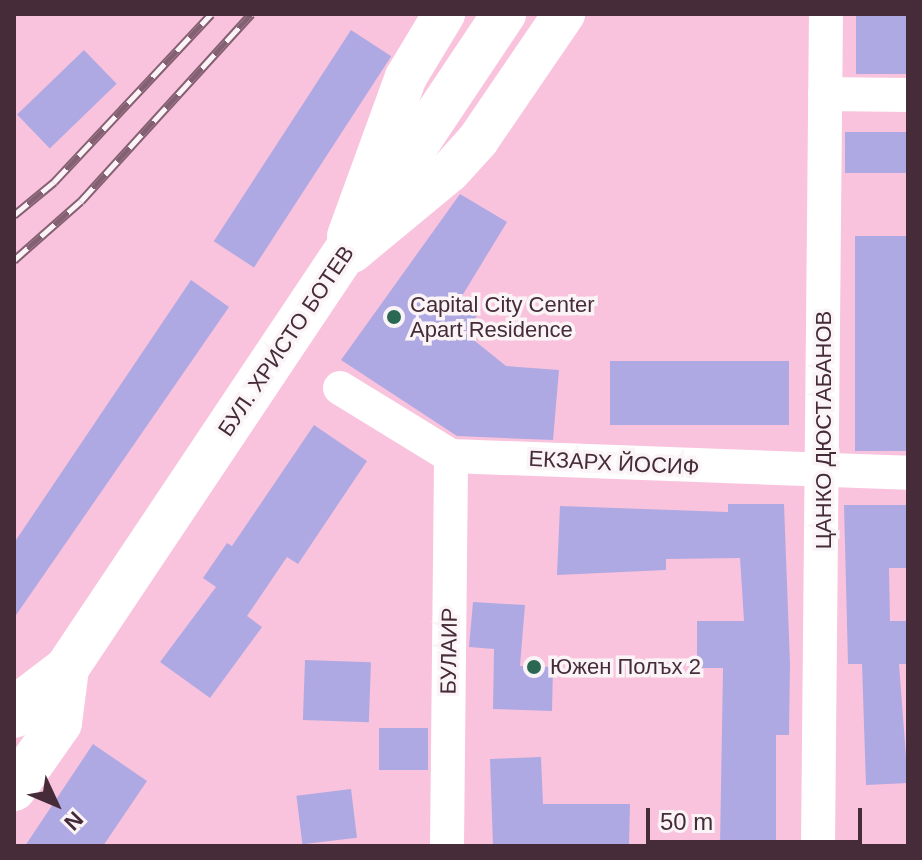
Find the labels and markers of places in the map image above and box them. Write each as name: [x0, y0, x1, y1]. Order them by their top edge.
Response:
place label: Capital City Center Apart Residence: [410, 291, 595, 342]
marker: Capital City Center Apart Residence: [385, 308, 403, 326]
place label: Южен Полъх 2: [550, 654, 701, 680]
marker: Южен Полъх 2: [525, 658, 543, 676]

